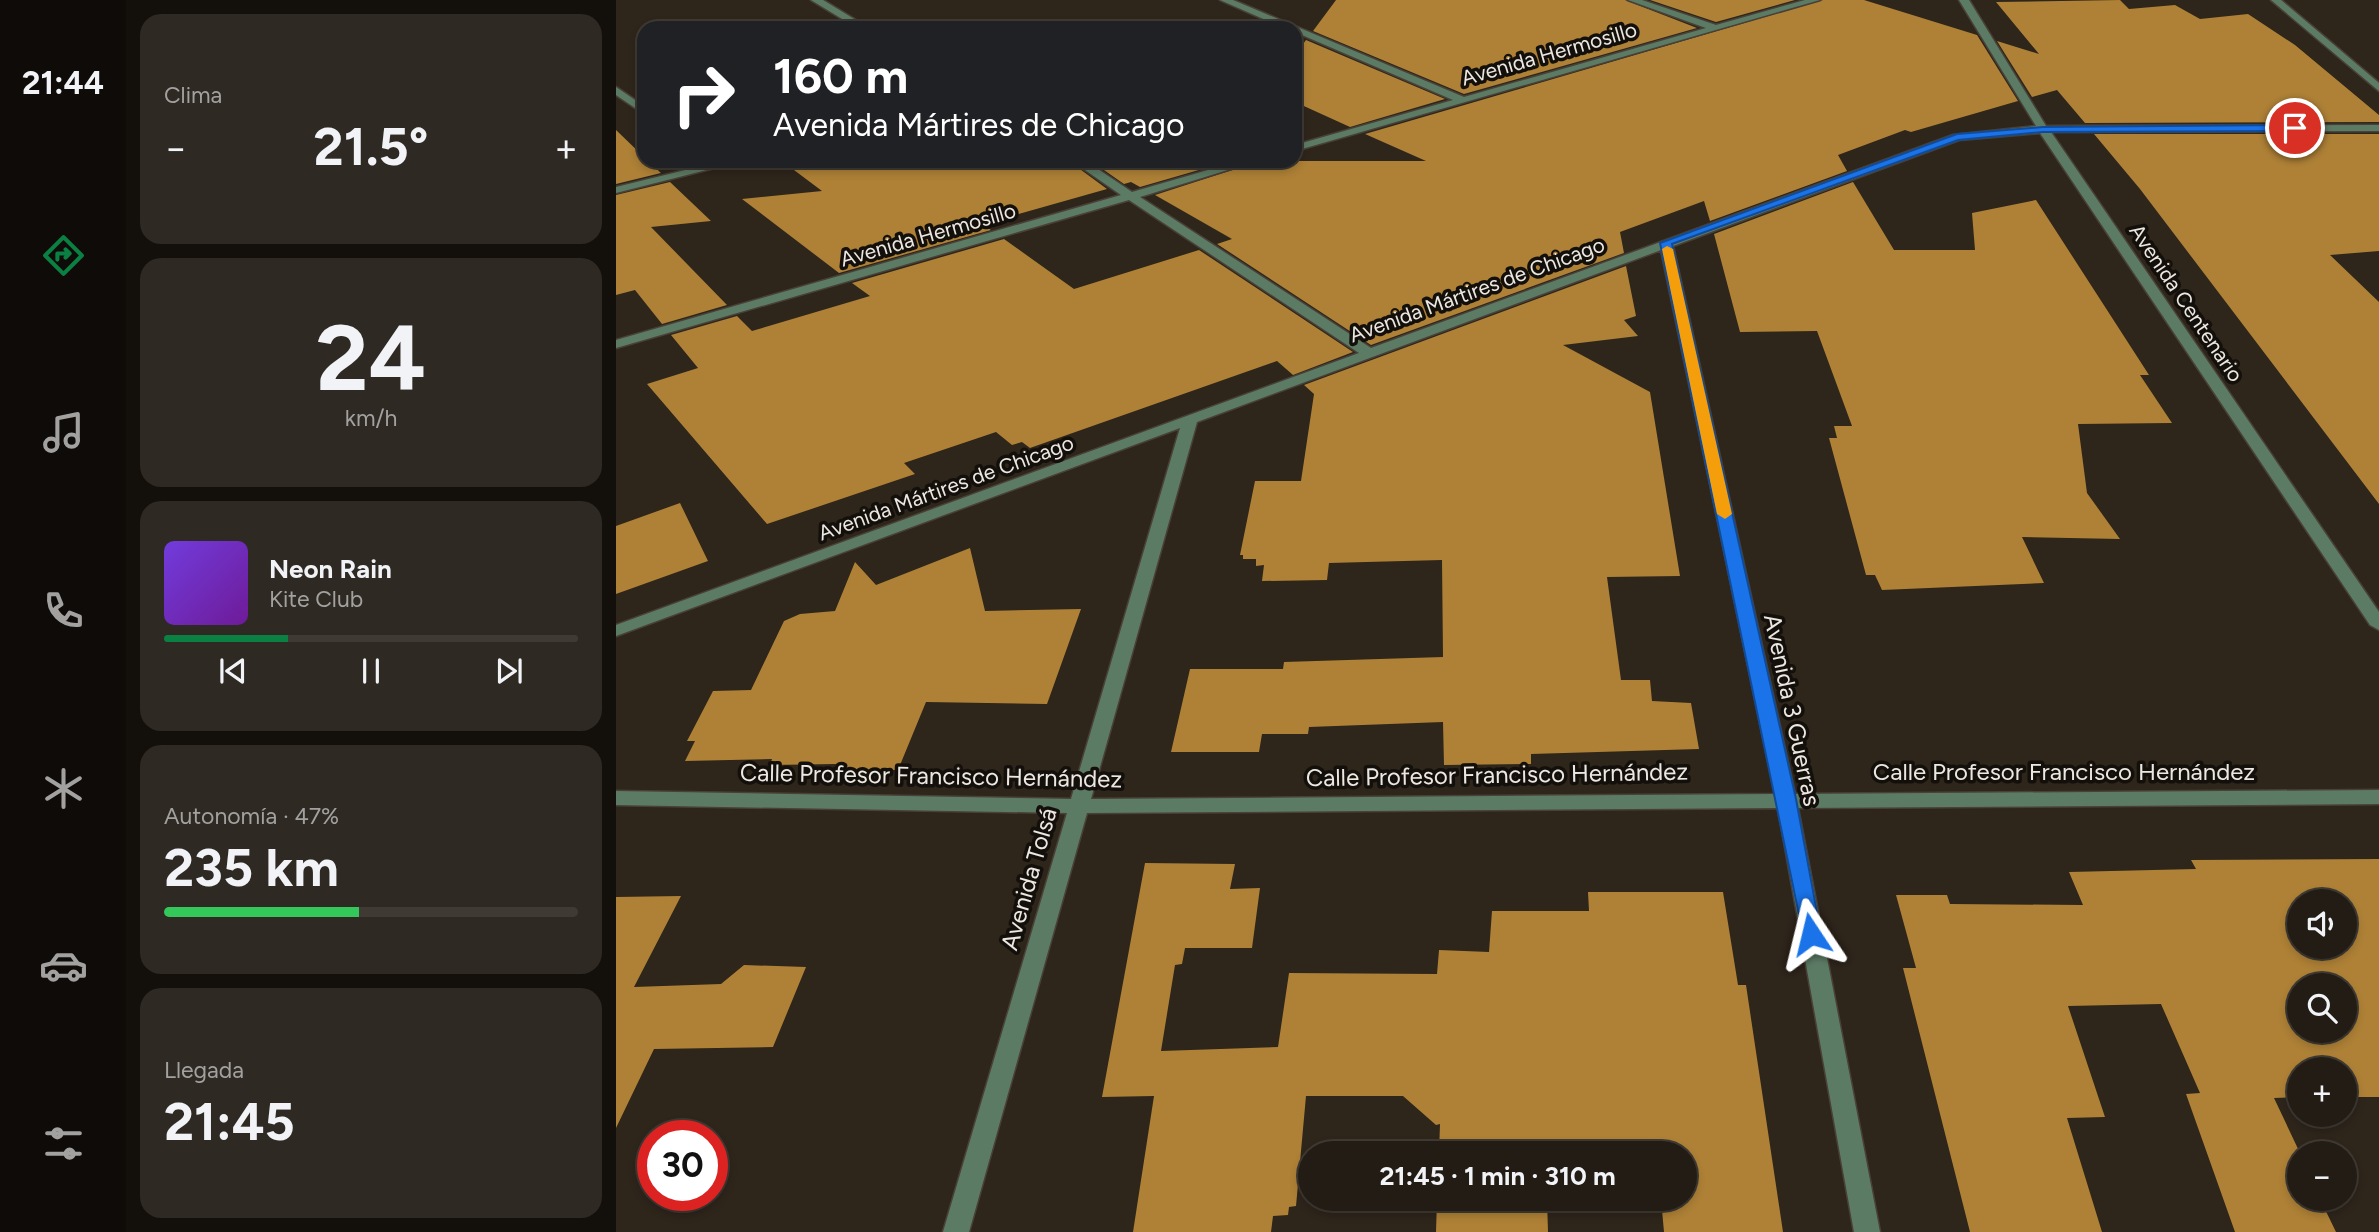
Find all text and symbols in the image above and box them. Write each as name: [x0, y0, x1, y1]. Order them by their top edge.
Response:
street label: Avenida Hermosillo: [1458, 17, 1639, 91]
text: 160 m: [773, 46, 908, 105]
icon: right: [658, 49, 749, 140]
text: 21:44: [22, 64, 104, 102]
text: Clima: [164, 81, 222, 109]
pin: [2265, 98, 2325, 158]
text: Avenida Mártires de Chicago: [773, 106, 1185, 144]
icon: arrive: [2276, 109, 2314, 147]
text: 21.5°: [314, 116, 428, 178]
text: −: [164, 125, 188, 171]
text: +: [554, 125, 578, 171]
street label: Avenida Hermosillo: [837, 198, 1018, 272]
street label: Avenida Centenario: [2124, 219, 2249, 386]
icon: directions: [39, 231, 88, 280]
street label: Avenida Mártires de Chicago: [1346, 232, 1608, 347]
text: 24: [316, 304, 426, 413]
text: km/h: [345, 404, 397, 432]
icon: music: [39, 408, 88, 457]
street label: Avenida Mártires de Chicago: [815, 430, 1077, 545]
text: Neon Rain: [269, 553, 392, 585]
text: Kite Club: [269, 585, 363, 613]
icon: phone: [39, 586, 88, 635]
street label: Avenida 3 Guerras: [1758, 611, 1827, 809]
icon: previous: [214, 652, 252, 690]
icon: pause: [352, 652, 390, 690]
icon: next: [490, 652, 528, 690]
street label: Calle Profesor Francisco Hernández: [1306, 757, 1688, 792]
street label: Calle Profesor Francisco Hernández: [1873, 757, 2255, 786]
street label: Calle Profesor Francisco Hernández: [740, 758, 1122, 793]
icon: climate: [39, 764, 88, 813]
text: Autonomía · 47%: [164, 802, 339, 830]
street label: Avenida Tolsá: [994, 804, 1063, 953]
text: 235 km: [164, 837, 339, 899]
map controls: [2287, 889, 2357, 1211]
button: sound: [2287, 889, 2357, 959]
position arrow: [1774, 897, 1848, 971]
icon: car: [39, 941, 88, 990]
button: search: [2287, 973, 2357, 1043]
text: Llegada: [164, 1056, 244, 1084]
button: +: [2287, 1057, 2357, 1127]
text: 21:45: [164, 1091, 295, 1153]
icon: filters: [39, 1119, 88, 1168]
speed limit sign: 30: [637, 1120, 728, 1211]
button: −: [2287, 1141, 2357, 1211]
text: 21:45 · 1 min · 310 m: [1379, 1160, 1616, 1192]

